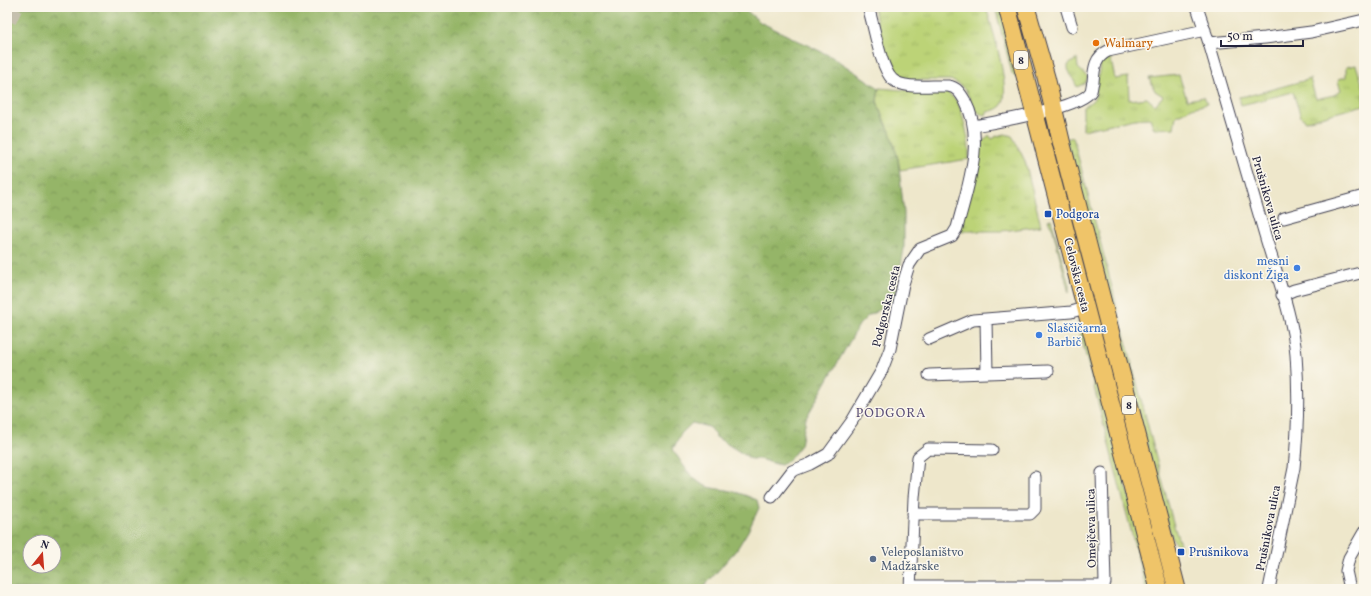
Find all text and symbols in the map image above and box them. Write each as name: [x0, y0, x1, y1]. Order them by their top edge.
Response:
scale bar: [1221, 22, 1303, 48]
text: 50 m: [1227, 29, 1253, 45]
place label: Walmary: [1104, 36, 1153, 52]
marker: Walmary: [1091, 38, 1101, 48]
road number: 8: [1014, 51, 1028, 69]
street label: Prušnikova ulica: [1247, 154, 1287, 242]
place label: Podgora: [1056, 207, 1099, 223]
marker: Podgora: [1043, 209, 1053, 219]
street label: Celovška cesta: [1059, 236, 1093, 314]
place label: mesni diskont Žiga: [1224, 254, 1289, 284]
marker: mesni diskont Žiga: [1292, 263, 1302, 273]
street label: Podgorska cesta: [869, 264, 905, 349]
place label: Slaščičarna Barbič: [1047, 321, 1107, 351]
marker: Slaščičarna Barbič: [1034, 330, 1044, 340]
road number: 8: [1122, 396, 1136, 414]
district label: PODGORA: [856, 405, 926, 423]
street label: Prušnikova ulica: [1253, 484, 1285, 573]
street label: Omejčeva ulica: [1083, 488, 1101, 568]
north arrow: [22, 534, 62, 574]
text: N: [38, 538, 51, 554]
place label: Veleposlaništvo Madžarske: [881, 545, 964, 575]
place label: Prušnikova: [1189, 545, 1249, 561]
marker: Prušnikova: [1176, 547, 1186, 557]
marker: Veleposlaništvo Madžarske: [868, 554, 878, 564]

